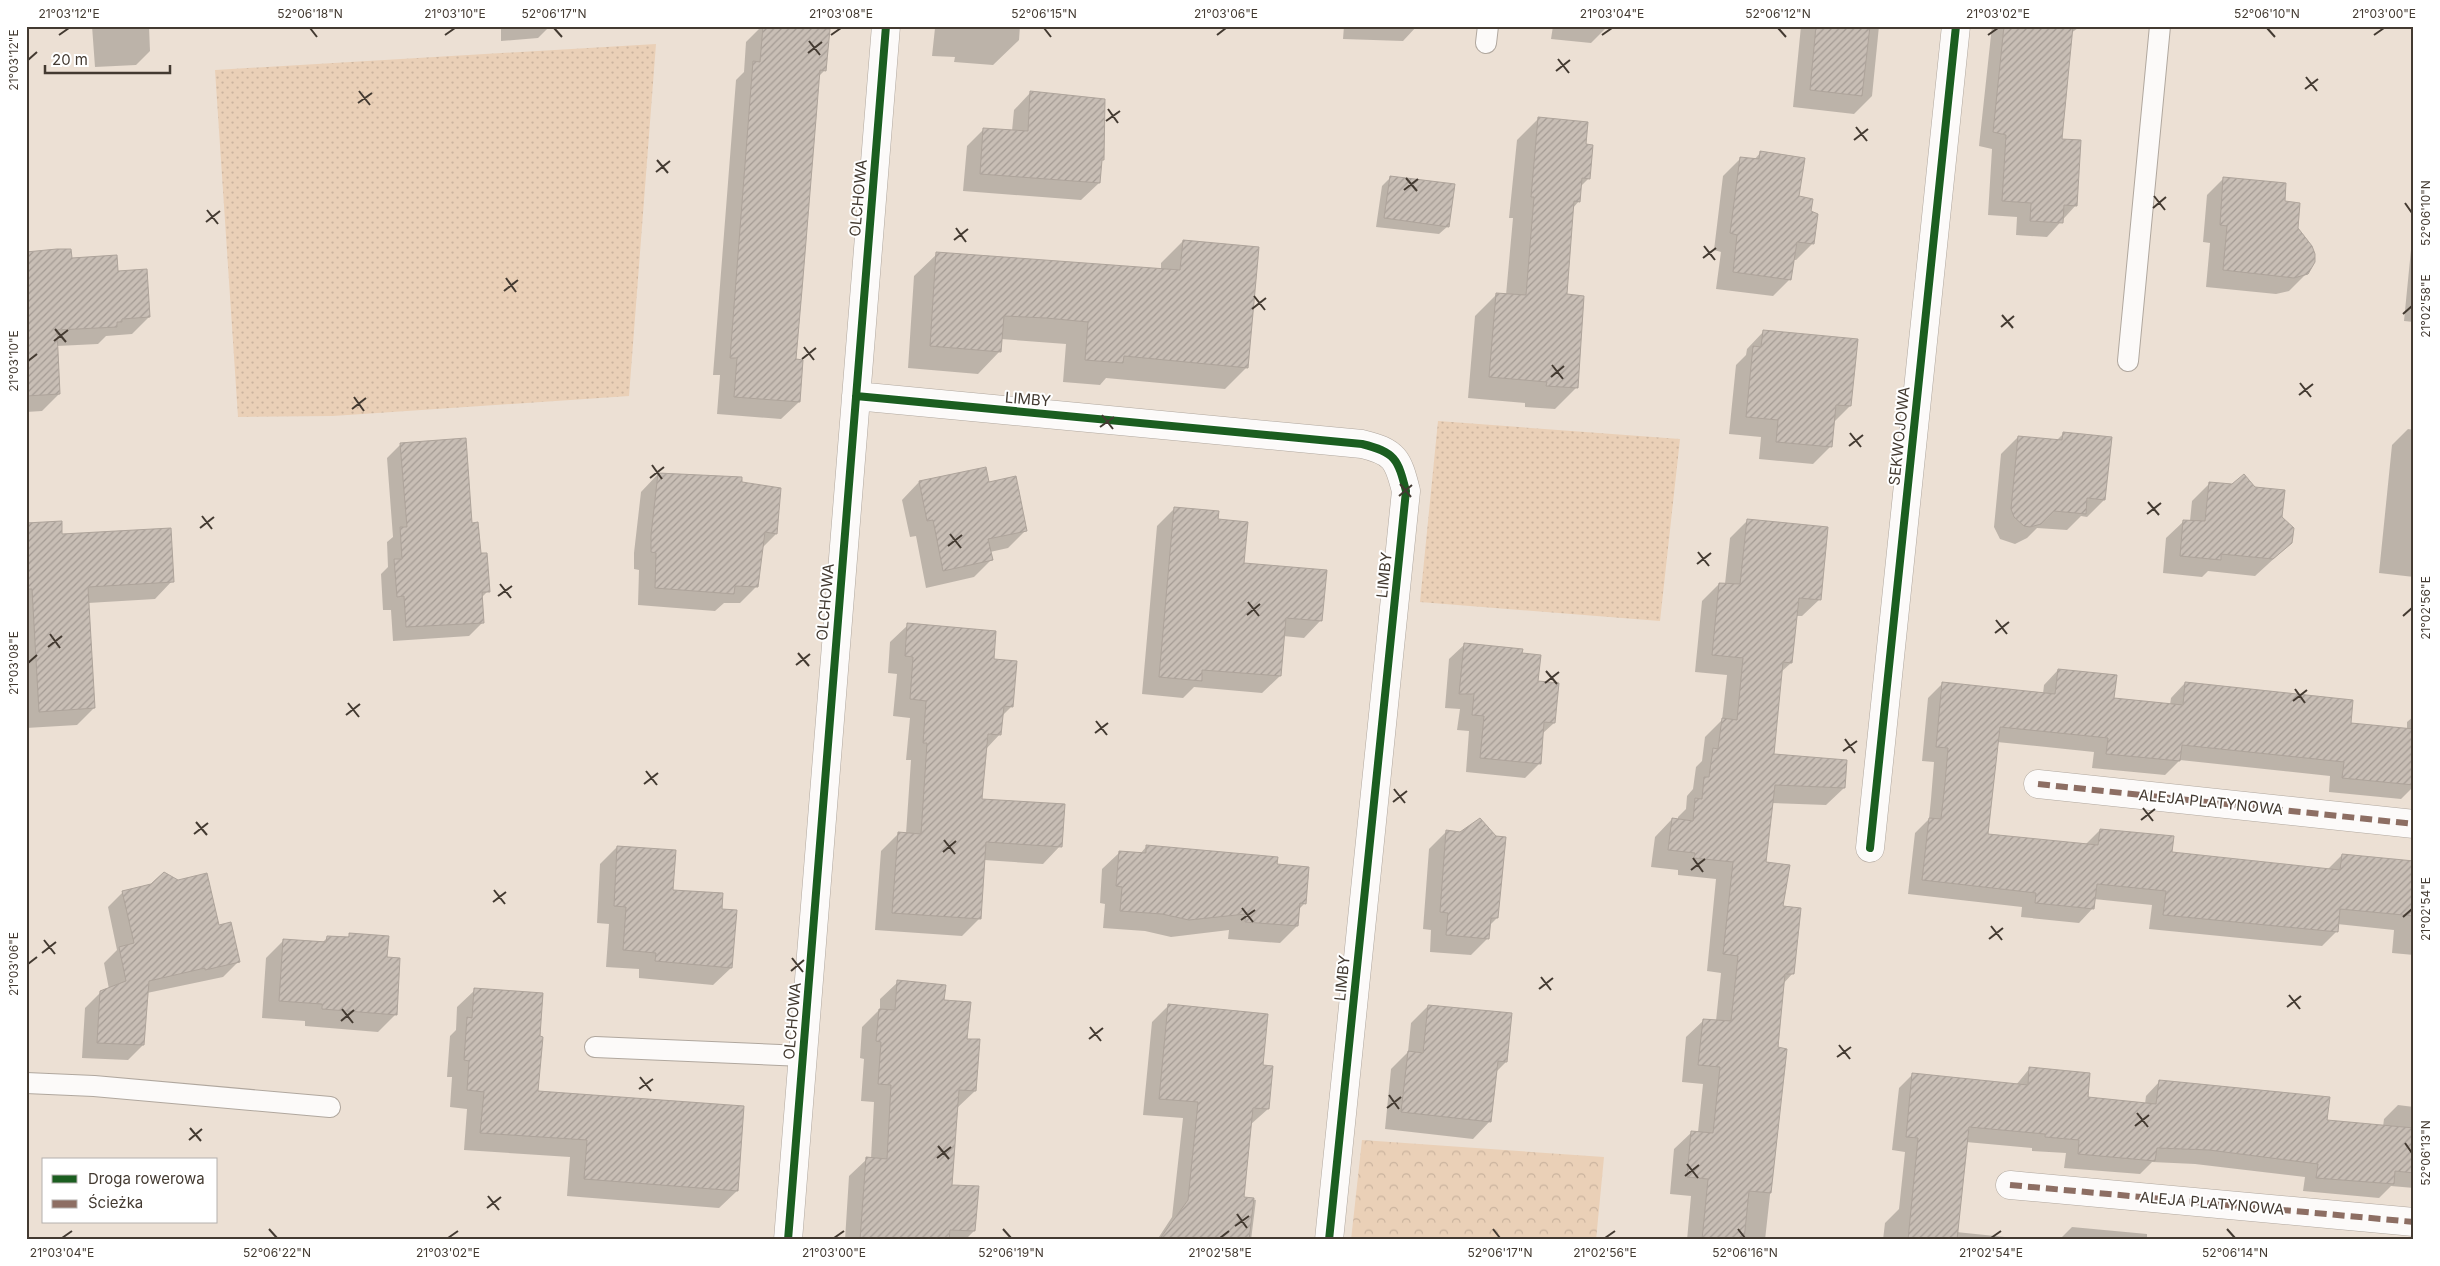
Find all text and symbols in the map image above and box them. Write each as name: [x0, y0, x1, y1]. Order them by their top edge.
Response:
text: 21°03'12"E: [38, 6, 100, 21]
text: 52°06'18"N: [277, 6, 343, 21]
text: 21°03'10"E: [424, 6, 486, 21]
text: 52°06'17"N: [522, 6, 587, 21]
text: 21°03'08"E: [809, 6, 873, 21]
text: 52°06'15"N: [1011, 6, 1077, 21]
text: 21°03'06"E: [1194, 6, 1258, 21]
text: 21°03'04"E: [1580, 6, 1644, 21]
text: 52°06'12"N: [1745, 6, 1811, 21]
text: 21°03'02"E: [1966, 6, 2030, 21]
text: 52°06'10"N: [2234, 6, 2300, 21]
text: 21°03'00"E: [2352, 6, 2416, 21]
text: 21°03'12"E: [6, 29, 21, 91]
scale bar: [45, 42, 170, 74]
text: 20 m: [52, 50, 88, 69]
street label: OLCHOWA: [845, 159, 871, 237]
text: 52°06'10"N: [2418, 180, 2433, 246]
text: 21°02'58"E: [2418, 274, 2433, 338]
text: 21°03'10"E: [6, 330, 21, 392]
street label: SEKWOJOWA: [1884, 386, 1914, 486]
street label: LIMBY: [1004, 388, 1052, 410]
street label: LIMBY: [1372, 551, 1396, 599]
street label: OLCHOWA: [812, 563, 838, 641]
text: 21°02'56"E: [2418, 576, 2433, 640]
text: 21°03'08"E: [6, 631, 21, 695]
street label: ALEJA PLATYNOWA: [2138, 785, 2284, 819]
text: 21°02'54"E: [2418, 877, 2433, 941]
text: 21°03'06"E: [6, 932, 21, 996]
street label: LIMBY: [1330, 954, 1354, 1002]
street label: OLCHOWA: [779, 982, 805, 1060]
text: 52°06'13"N: [2418, 1120, 2433, 1186]
legend: [42, 1158, 218, 1224]
text: Droga rowerowa: [88, 1169, 205, 1188]
street label: ALEJA PLATYNOWA: [2139, 1187, 2285, 1219]
text: Ścieżka: [88, 1193, 143, 1212]
text: 21°03'04"E: [30, 1245, 94, 1260]
text: 52°06'22"N: [243, 1245, 311, 1260]
text: 21°03'02"E: [416, 1245, 480, 1260]
text: 21°03'00"E: [802, 1245, 866, 1260]
text: 52°06'19"N: [978, 1245, 1044, 1260]
text: 21°02'58"E: [1188, 1245, 1252, 1260]
text: 52°06'17"N: [1468, 1245, 1533, 1260]
text: 21°02'56"E: [1573, 1245, 1637, 1260]
text: 52°06'16"N: [1712, 1245, 1778, 1260]
text: 21°02'54"E: [1959, 1245, 2023, 1260]
text: 52°06'14"N: [2202, 1245, 2268, 1260]

